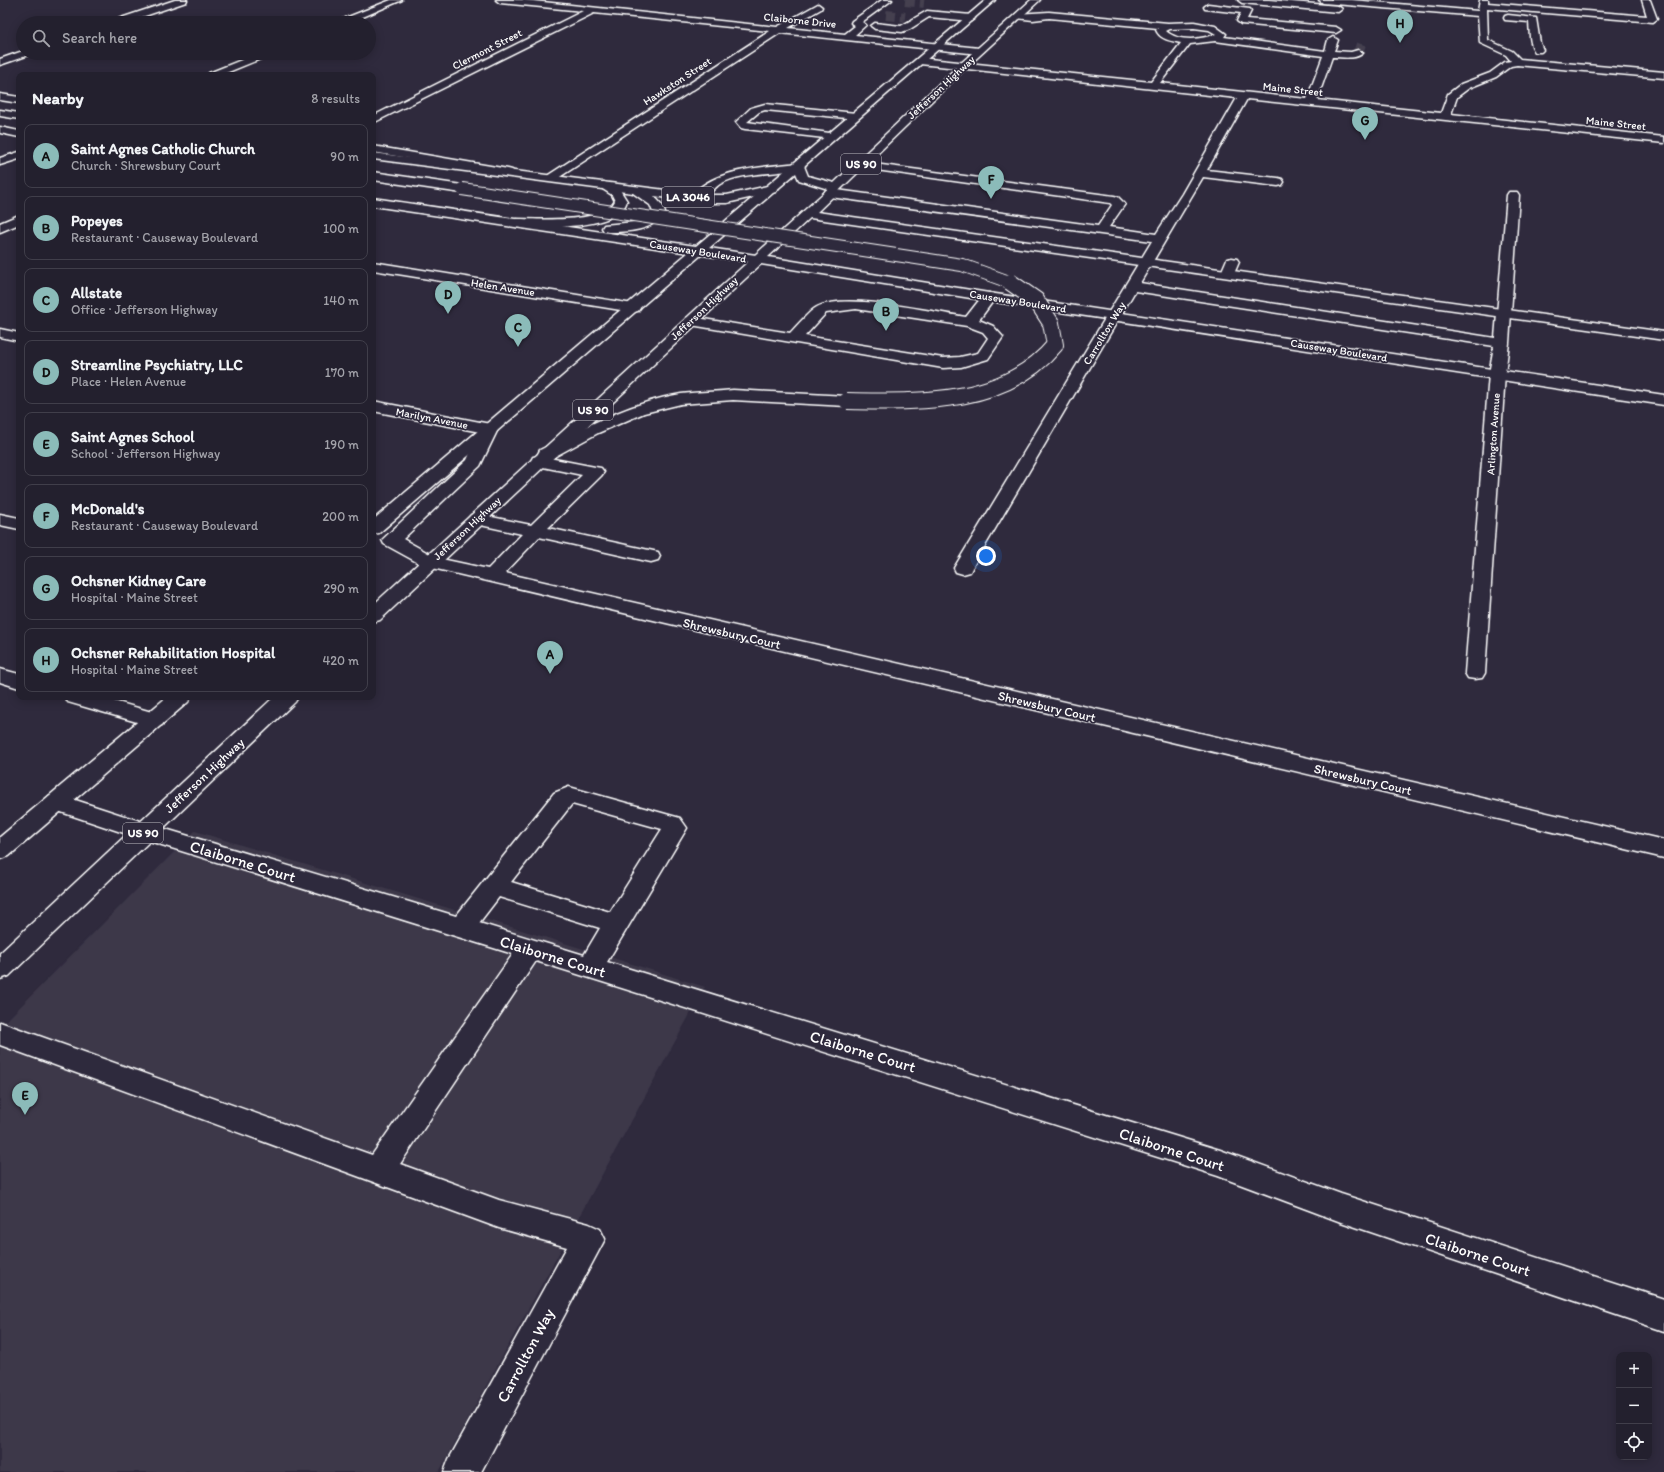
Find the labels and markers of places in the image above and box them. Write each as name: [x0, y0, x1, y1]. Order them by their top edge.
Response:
pin: H: [1387, 10, 1413, 43]
pin: G: [1352, 107, 1378, 140]
pin: F: [978, 166, 1004, 199]
pin: D: [435, 281, 461, 314]
pin: B: [873, 298, 899, 331]
pin: C: [505, 314, 531, 347]
pin: A: [537, 641, 563, 674]
pin: E: [12, 1082, 38, 1115]

